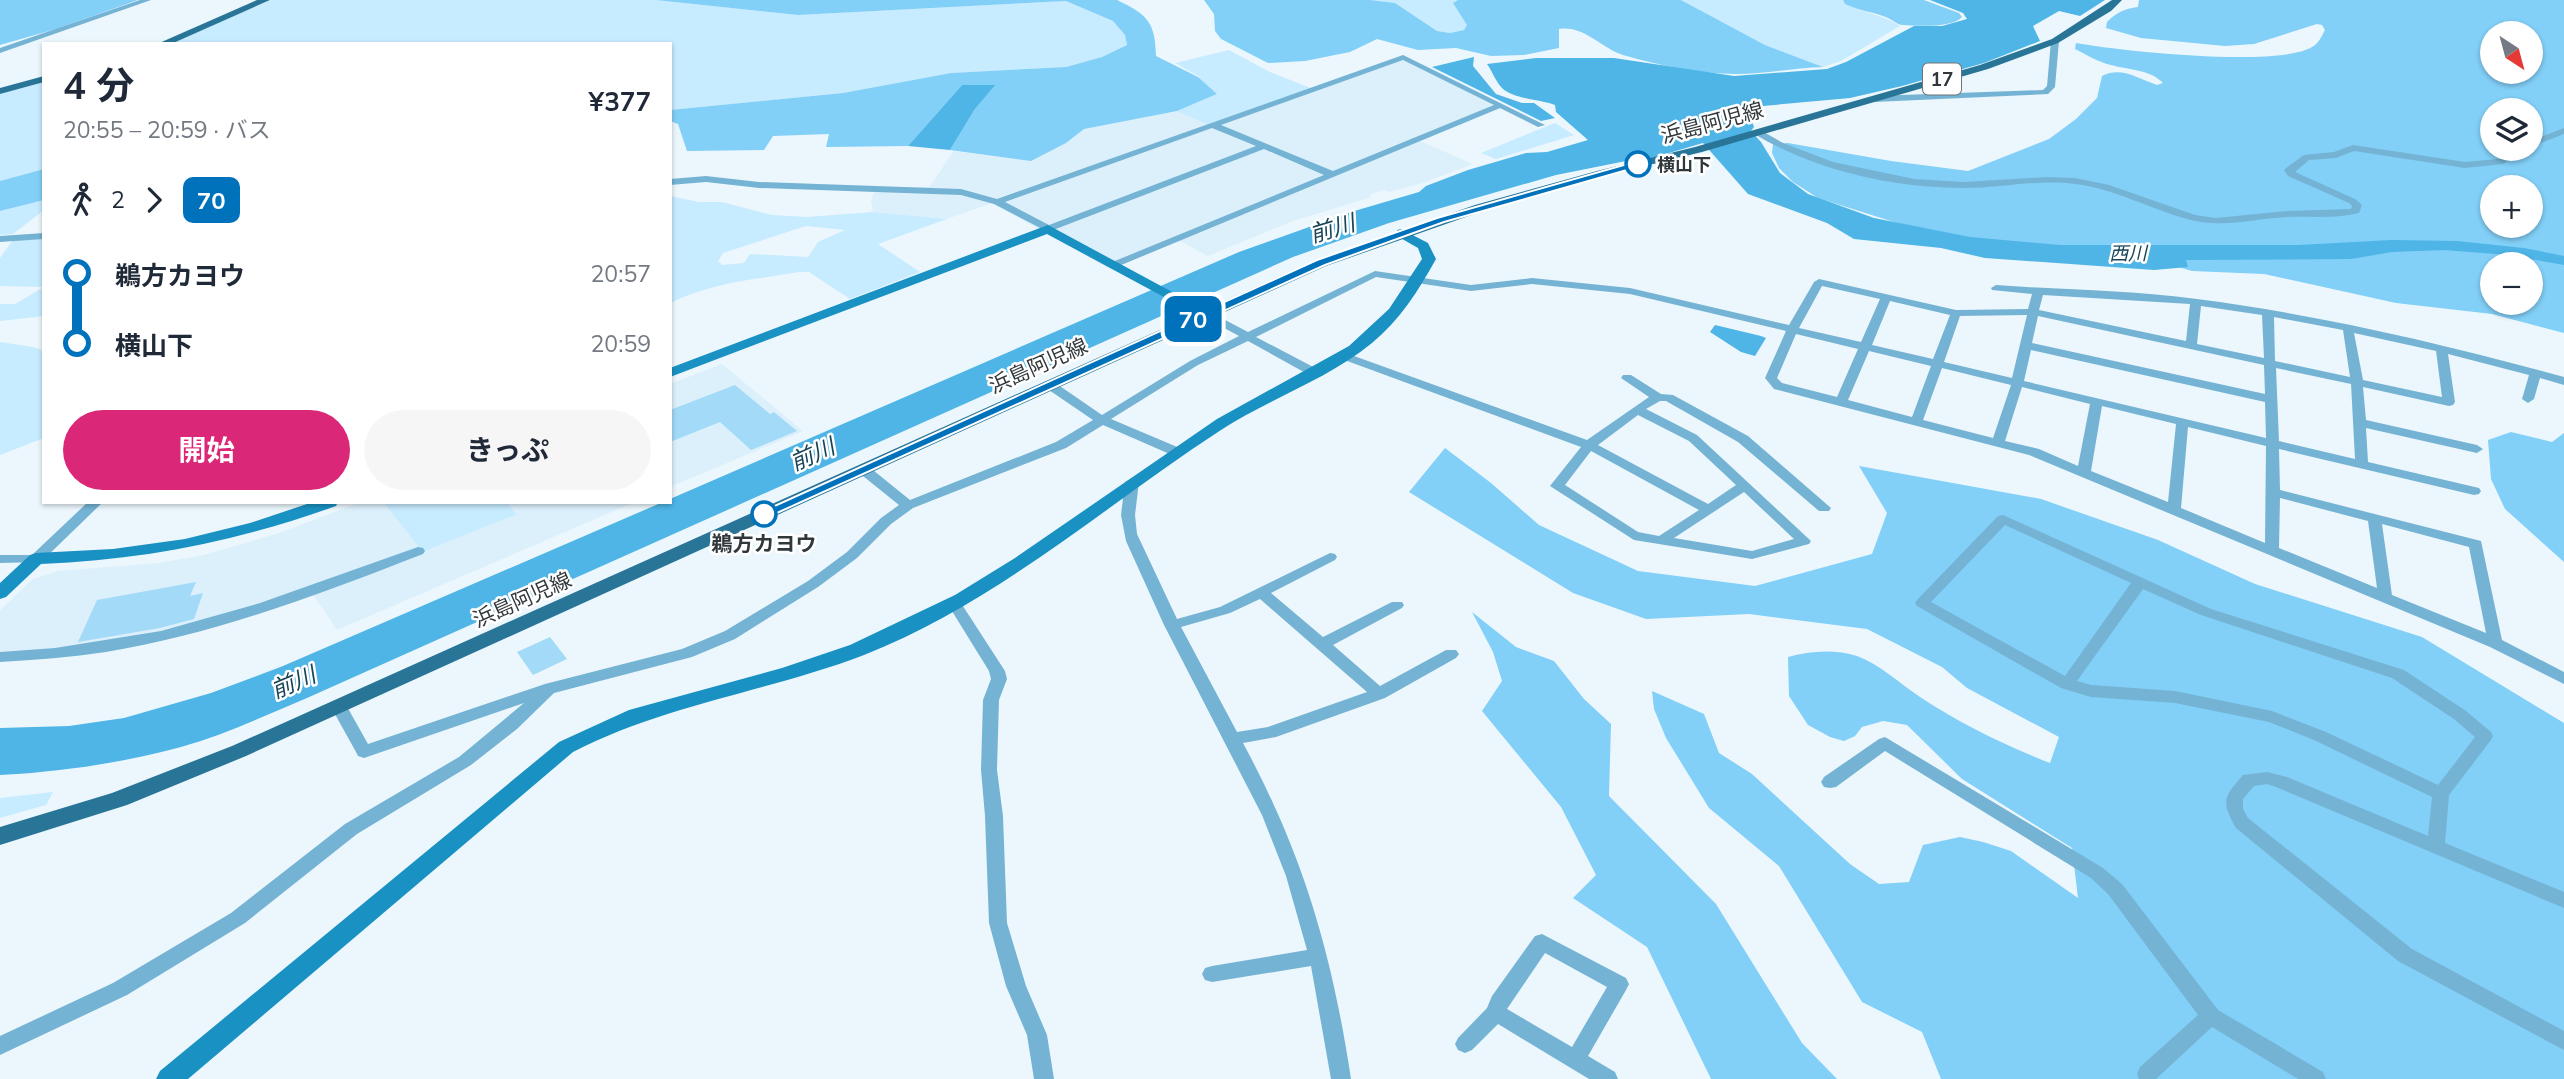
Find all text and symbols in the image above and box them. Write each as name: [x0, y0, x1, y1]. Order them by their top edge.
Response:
north arrow: [2480, 21, 2543, 84]
map controls: [2480, 21, 2543, 315]
text: 4 分: [63, 61, 134, 109]
road number: 17: [1923, 64, 1961, 94]
text: ¥377: [589, 85, 651, 118]
street label: 浜島阿児線: [1658, 96, 1766, 148]
button: layers: [2480, 98, 2543, 161]
text: 20:55 – 20:59 · バス: [63, 115, 271, 144]
marker: 横山下: [1625, 151, 1651, 177]
place label: 横山下: [1657, 153, 1711, 176]
button: +: [2480, 175, 2543, 238]
icon: walk: [63, 181, 101, 219]
icon: forward: [135, 181, 173, 219]
text: 2: [111, 185, 125, 214]
text: 70: [197, 185, 226, 215]
water label: 前川: [1306, 207, 1361, 249]
water label: 西川: [2109, 241, 2149, 265]
button: −: [2480, 252, 2543, 315]
text: 鵜方カヨウ: [115, 259, 245, 292]
text: 20:57: [591, 259, 651, 288]
line badge: 70: [1162, 296, 1224, 342]
text: 70: [1179, 304, 1207, 334]
text: 横山下: [115, 329, 193, 362]
text: 20:59: [591, 329, 651, 358]
street label: 浜島阿児線: [985, 332, 1091, 398]
button: 開始: [63, 410, 350, 490]
button: きっぷ: [364, 410, 651, 490]
water label: 前川: [785, 430, 842, 477]
marker: 鵜方カヨウ: [751, 501, 777, 527]
place label: 鵜方カヨウ: [712, 530, 817, 556]
street label: 浜島阿児線: [469, 566, 575, 632]
water label: 前川: [266, 658, 323, 704]

